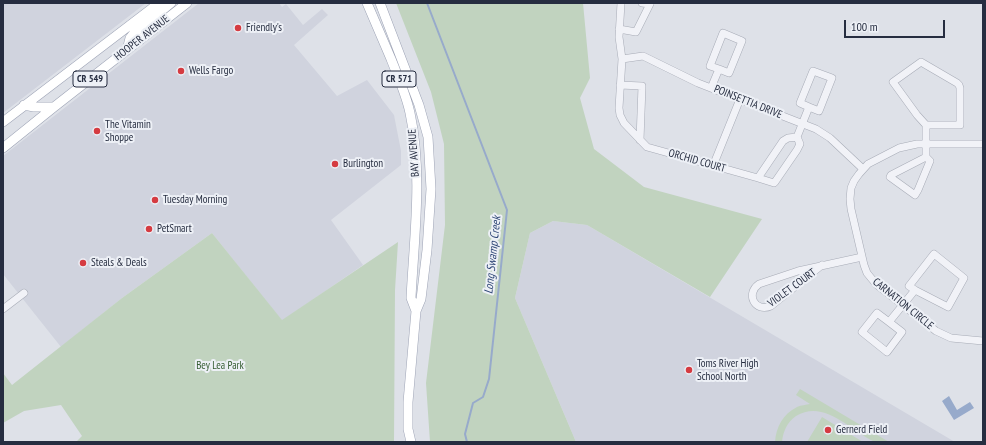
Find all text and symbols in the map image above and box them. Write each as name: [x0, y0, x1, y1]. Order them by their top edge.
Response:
street label: HOOPER AVENUE: [112, 12, 172, 64]
scale bar: [846, 12, 947, 38]
text: 100 m: [851, 19, 878, 34]
place label: Friendly's: [246, 21, 282, 35]
marker: Friendly's: [233, 23, 243, 33]
place label: Wells Fargo: [189, 64, 233, 78]
marker: Wells Fargo: [176, 66, 186, 76]
road number: CR 549: [73, 71, 107, 87]
road number: CR 571: [382, 71, 416, 87]
street label: POINSETTIA DRIVE: [712, 82, 784, 122]
place label: The Vitamin Shoppe: [105, 118, 151, 144]
marker: The Vitamin Shoppe: [92, 126, 102, 136]
street label: BAY AVENUE: [406, 129, 422, 177]
street label: ORCHID COURT: [667, 147, 727, 175]
place label: Burlington: [343, 157, 383, 171]
marker: Burlington: [330, 159, 340, 169]
place label: Tuesday Morning: [163, 193, 227, 207]
marker: Tuesday Morning: [150, 195, 160, 205]
water label: Long Swamp Creek: [482, 215, 504, 295]
place label: PetSmart: [157, 222, 192, 236]
marker: PetSmart: [144, 224, 154, 234]
place label: Steals & Deals: [91, 256, 147, 270]
marker: Steals & Deals: [78, 258, 88, 268]
street label: VIOLET COURT: [765, 266, 819, 310]
street label: CARNATION CIRCLE: [870, 275, 936, 333]
place label: Toms River High School North: [697, 357, 758, 383]
park label: Bey Lea Park: [196, 359, 244, 373]
marker: Toms River High School North: [684, 365, 694, 375]
place label: Gernerd Field: [836, 423, 887, 437]
marker: Gernerd Field: [823, 425, 833, 435]

